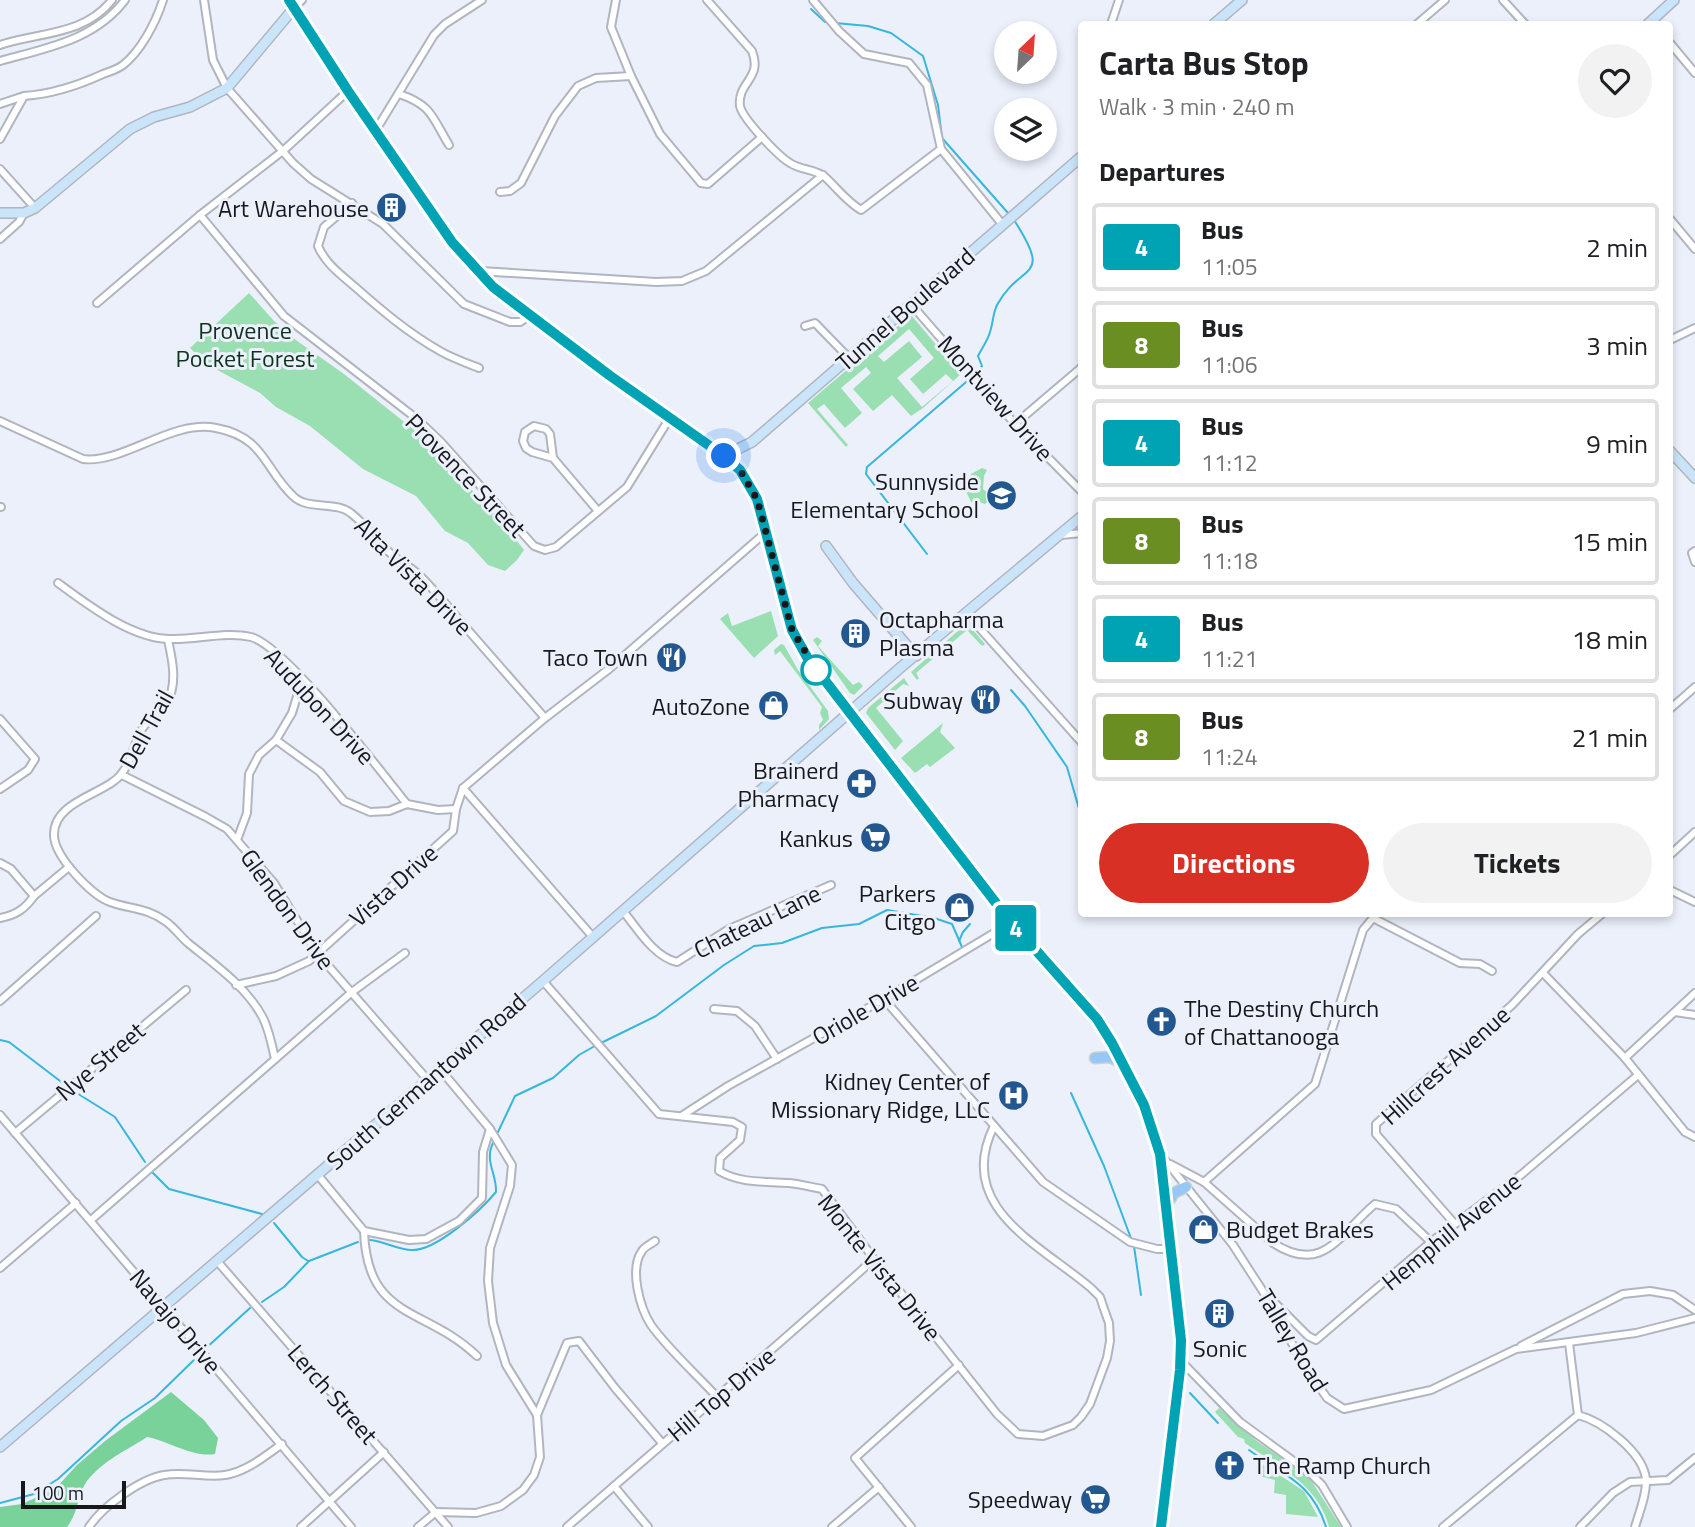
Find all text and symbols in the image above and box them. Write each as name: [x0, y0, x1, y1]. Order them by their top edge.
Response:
north arrow: [994, 21, 1057, 84]
map controls: [994, 21, 1057, 161]
text: Carta Bus Stop: [1099, 38, 1309, 88]
button: heart: [1578, 44, 1652, 118]
text: Walk · 3 min · 240 m: [1099, 89, 1295, 124]
button: layers: [994, 98, 1057, 161]
text: Departures: [1099, 152, 1225, 191]
place label: Art Warehouse: [218, 190, 369, 226]
building icon: Art Warehouse: [375, 191, 409, 225]
text: Bus: [1201, 210, 1243, 249]
text: 2 min: [1586, 228, 1648, 267]
text: 4: [1135, 229, 1148, 265]
street label: Tunnel Boulevard: [828, 238, 982, 380]
text: 11:05: [1201, 249, 1258, 284]
text: Bus: [1201, 308, 1243, 347]
park label: Provence Pocket Forest: [176, 312, 315, 376]
text: 3 min: [1586, 326, 1648, 365]
street label: Montview Drive: [929, 327, 1063, 469]
text: 8: [1135, 327, 1148, 363]
text: 11:06: [1201, 347, 1258, 382]
street label: Provence Street: [397, 405, 535, 546]
text: Bus: [1201, 406, 1243, 445]
text: 9 min: [1586, 424, 1648, 463]
text: 4: [1135, 425, 1148, 461]
your location: [706, 438, 741, 473]
text: 11:12: [1201, 445, 1258, 480]
place label: Sunnyside Elementary School: [790, 463, 979, 527]
school or university icon: Sunnyside Elementary School: [985, 478, 1019, 512]
text: Bus: [1201, 504, 1243, 543]
street label: Alta Vista Drive: [347, 509, 481, 643]
text: 15 min: [1572, 522, 1648, 561]
text: 8: [1135, 523, 1148, 559]
text: 11:18: [1201, 543, 1258, 578]
place label: Octapharma Plasma: [879, 601, 1004, 665]
text: Bus: [1201, 602, 1243, 641]
building icon: Octapharma Plasma: [839, 616, 873, 650]
text: 18 min: [1572, 620, 1648, 659]
text: 4: [1135, 621, 1148, 657]
street label: Audubon Drive: [256, 639, 384, 773]
place label: Taco Town: [543, 639, 648, 675]
restaurant icon: Taco Town: [654, 640, 688, 674]
text: 11:21: [1201, 641, 1258, 676]
unlabelled marker: [801, 655, 831, 685]
place label: Subway: [883, 682, 963, 718]
street label: Dell Trail: [109, 683, 183, 775]
restaurant icon: Subway: [969, 683, 1003, 717]
place label: AutoZone: [652, 688, 750, 724]
shop icon: AutoZone: [756, 689, 790, 723]
text: Bus: [1201, 700, 1243, 739]
text: 21 min: [1572, 718, 1648, 757]
text: 8: [1135, 719, 1148, 755]
text: 11:24: [1201, 739, 1258, 774]
place label: Brainerd Pharmacy: [737, 752, 839, 816]
pharmacy icon: Brainerd Pharmacy: [845, 767, 879, 801]
place label: Kankus: [779, 820, 853, 856]
supermarket icon: Kankus: [859, 821, 893, 855]
button: Directions: [1099, 823, 1369, 903]
button: Tickets: [1383, 823, 1652, 903]
street label: Vista Drive: [341, 835, 445, 935]
street label: Glendon Drive: [232, 841, 344, 977]
street label: Chateau Lane: [687, 875, 827, 967]
place label: Parkers Citgo: [859, 875, 936, 939]
shop icon: Parkers Citgo: [942, 890, 976, 924]
line badge: 4: [993, 905, 1039, 951]
text: 4: [1009, 910, 1023, 946]
street label: Oriole Drive: [805, 964, 925, 1054]
street label: South Germantown Road: [318, 984, 534, 1178]
place label: The Destiny Church of Chattanooga: [1184, 990, 1379, 1054]
street label: Hillcrest Avenue: [1372, 997, 1518, 1133]
church icon: The Destiny Church of Chattanooga: [1144, 1005, 1178, 1039]
street label: Nye Street: [47, 1012, 153, 1109]
place label: Kidney Center of Missionary Ridge, LLC: [771, 1063, 990, 1127]
hospital icon: Kidney Center of Missionary Ridge, LLC: [996, 1078, 1030, 1112]
street label: Hemphill Avenue: [1373, 1163, 1529, 1299]
street label: Monte Vista Drive: [809, 1186, 951, 1348]
place label: Budget Brakes: [1226, 1211, 1374, 1247]
shop icon: Budget Brakes: [1186, 1212, 1220, 1246]
street label: Navajo Drive: [121, 1261, 231, 1381]
street label: Talley Road: [1248, 1282, 1338, 1398]
building icon: Sonic: [1203, 1297, 1237, 1331]
place label: Sonic: [1193, 1330, 1247, 1366]
street label: Lerch Street: [279, 1336, 387, 1452]
street label: Hill Top Drive: [659, 1338, 783, 1450]
place label: The Ramp Church: [1253, 1447, 1431, 1483]
church icon: The Ramp Church: [1213, 1448, 1247, 1482]
scale bar: [21, 1478, 126, 1510]
text: 100 m: [32, 1478, 84, 1507]
place label: Speedway: [968, 1481, 1072, 1517]
supermarket icon: Speedway: [1078, 1482, 1112, 1516]

